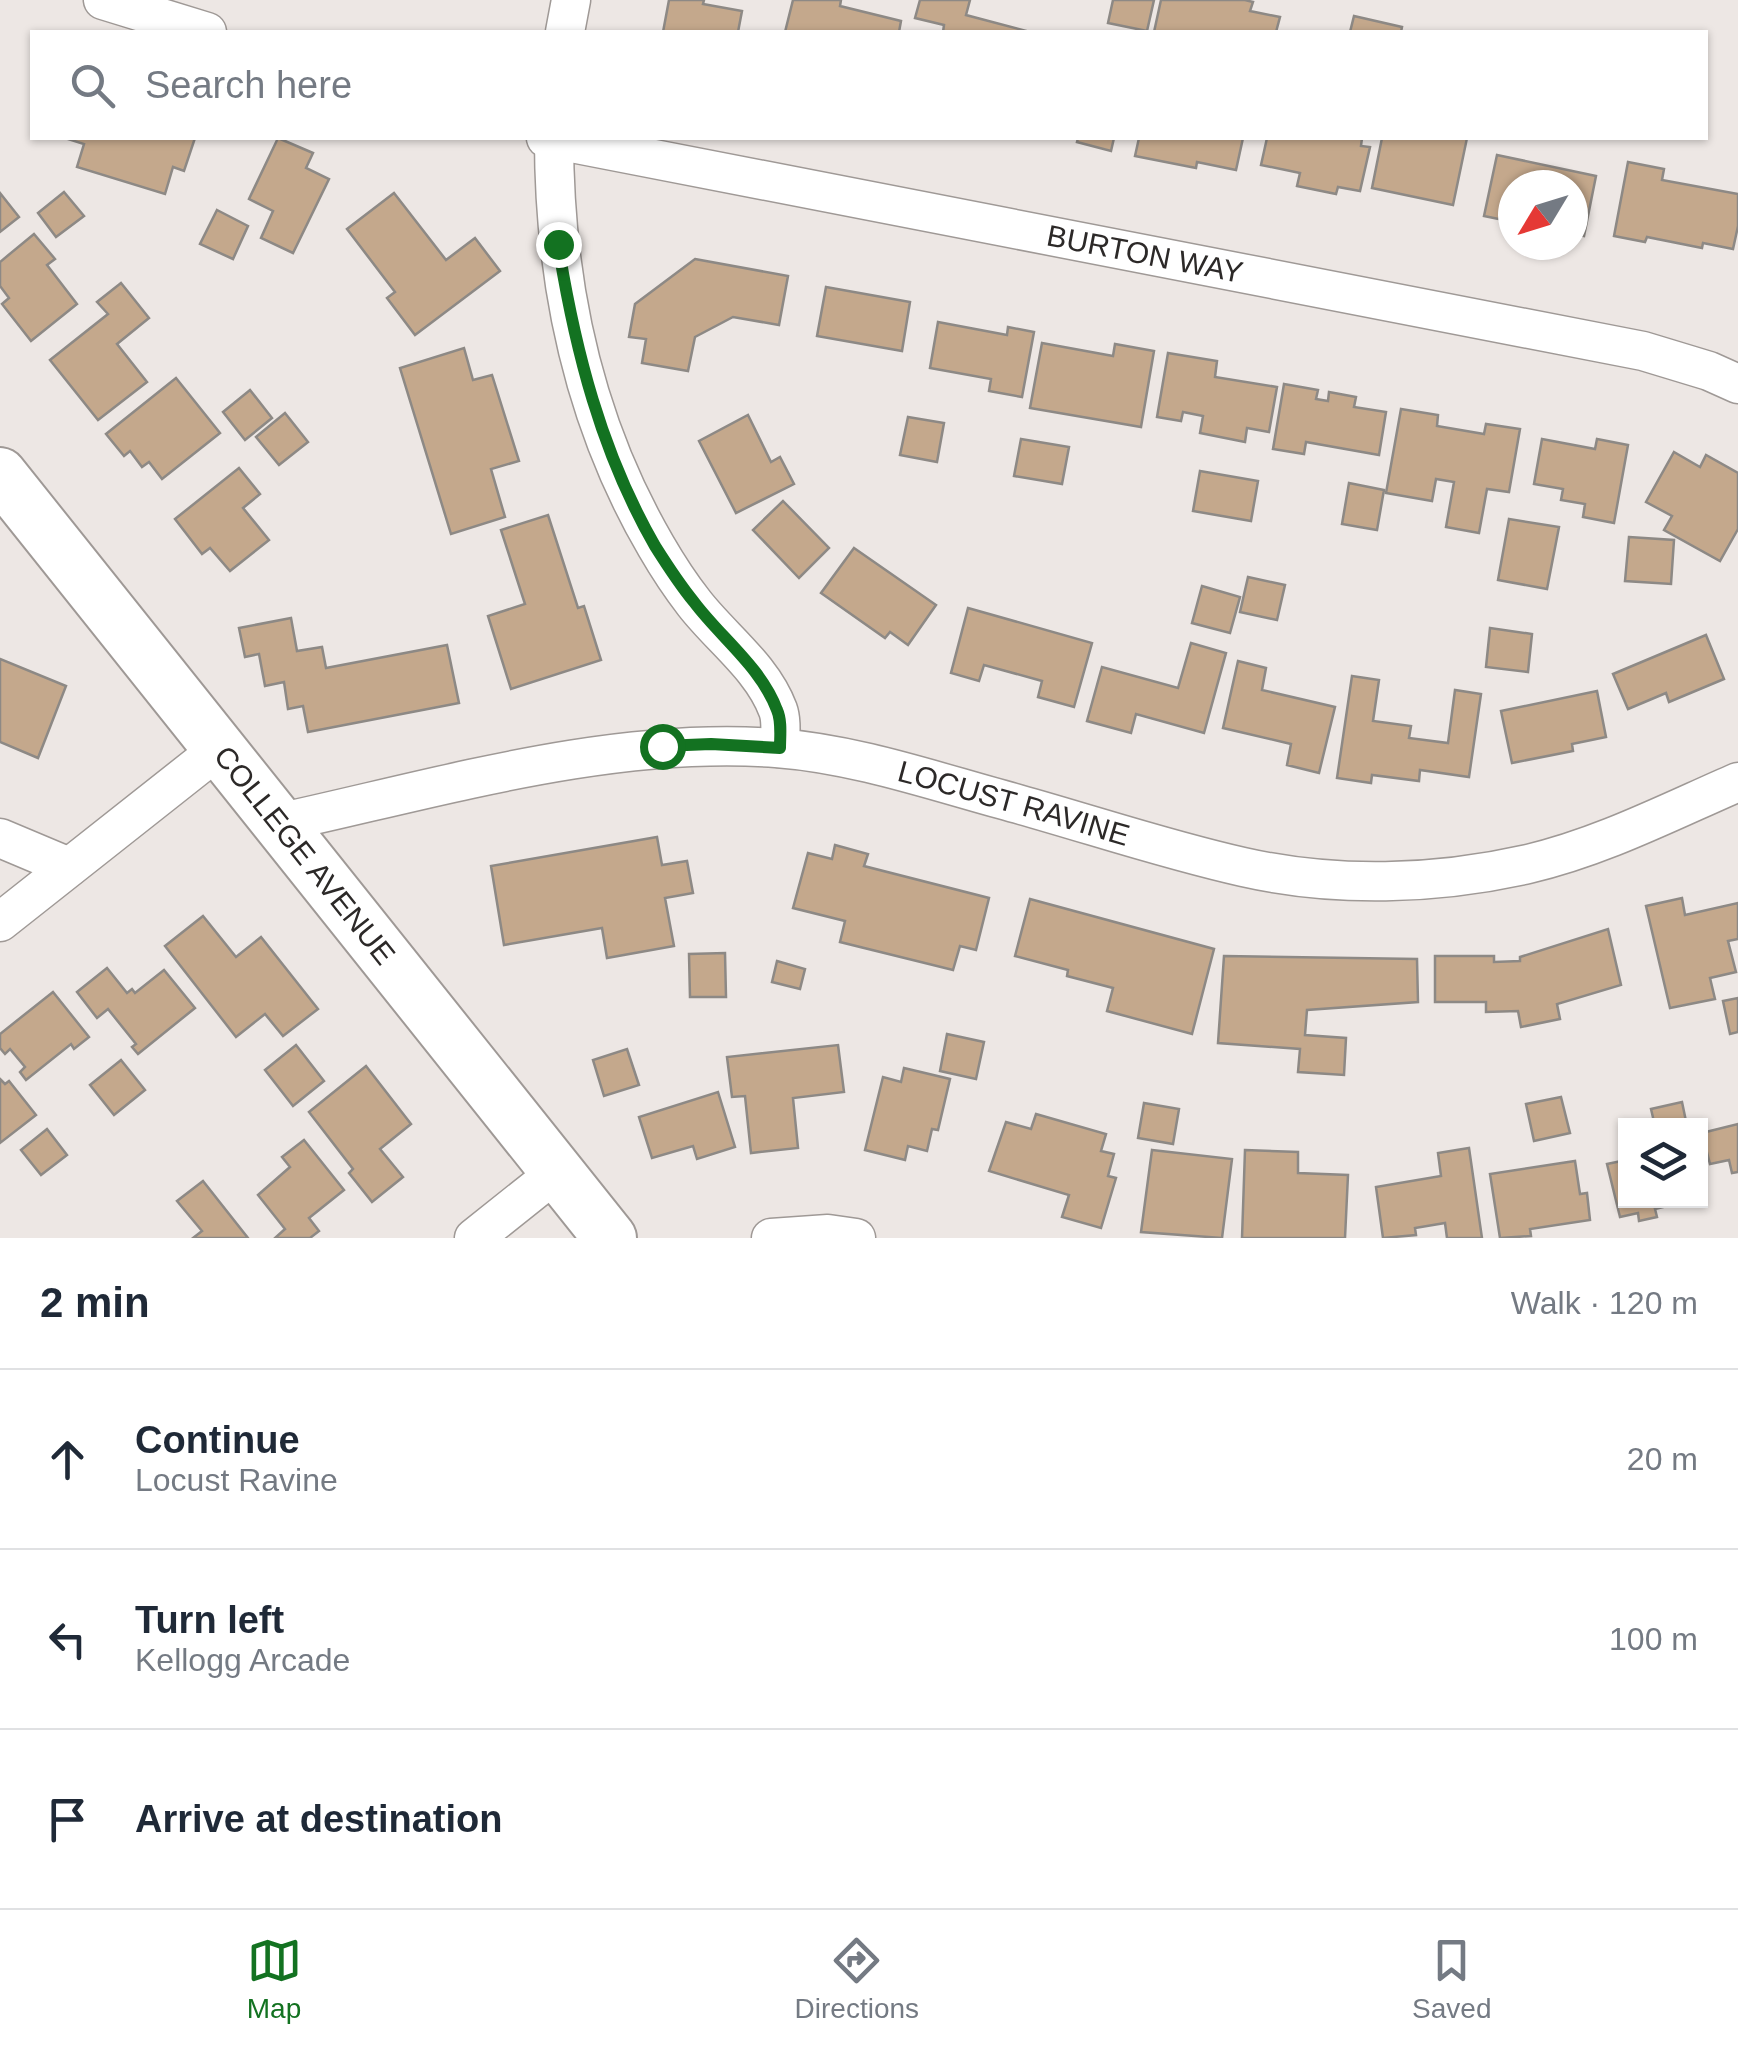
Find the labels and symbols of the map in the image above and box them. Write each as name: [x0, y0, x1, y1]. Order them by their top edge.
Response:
north arrow: [1498, 170, 1588, 260]
street label: BURTON WAY: [1044, 219, 1246, 289]
route end: [536, 222, 582, 268]
route start: [640, 724, 686, 770]
street label: COLLEGE AVENUE: [208, 739, 402, 971]
street label: LOCUST RAVINE: [895, 754, 1133, 852]

